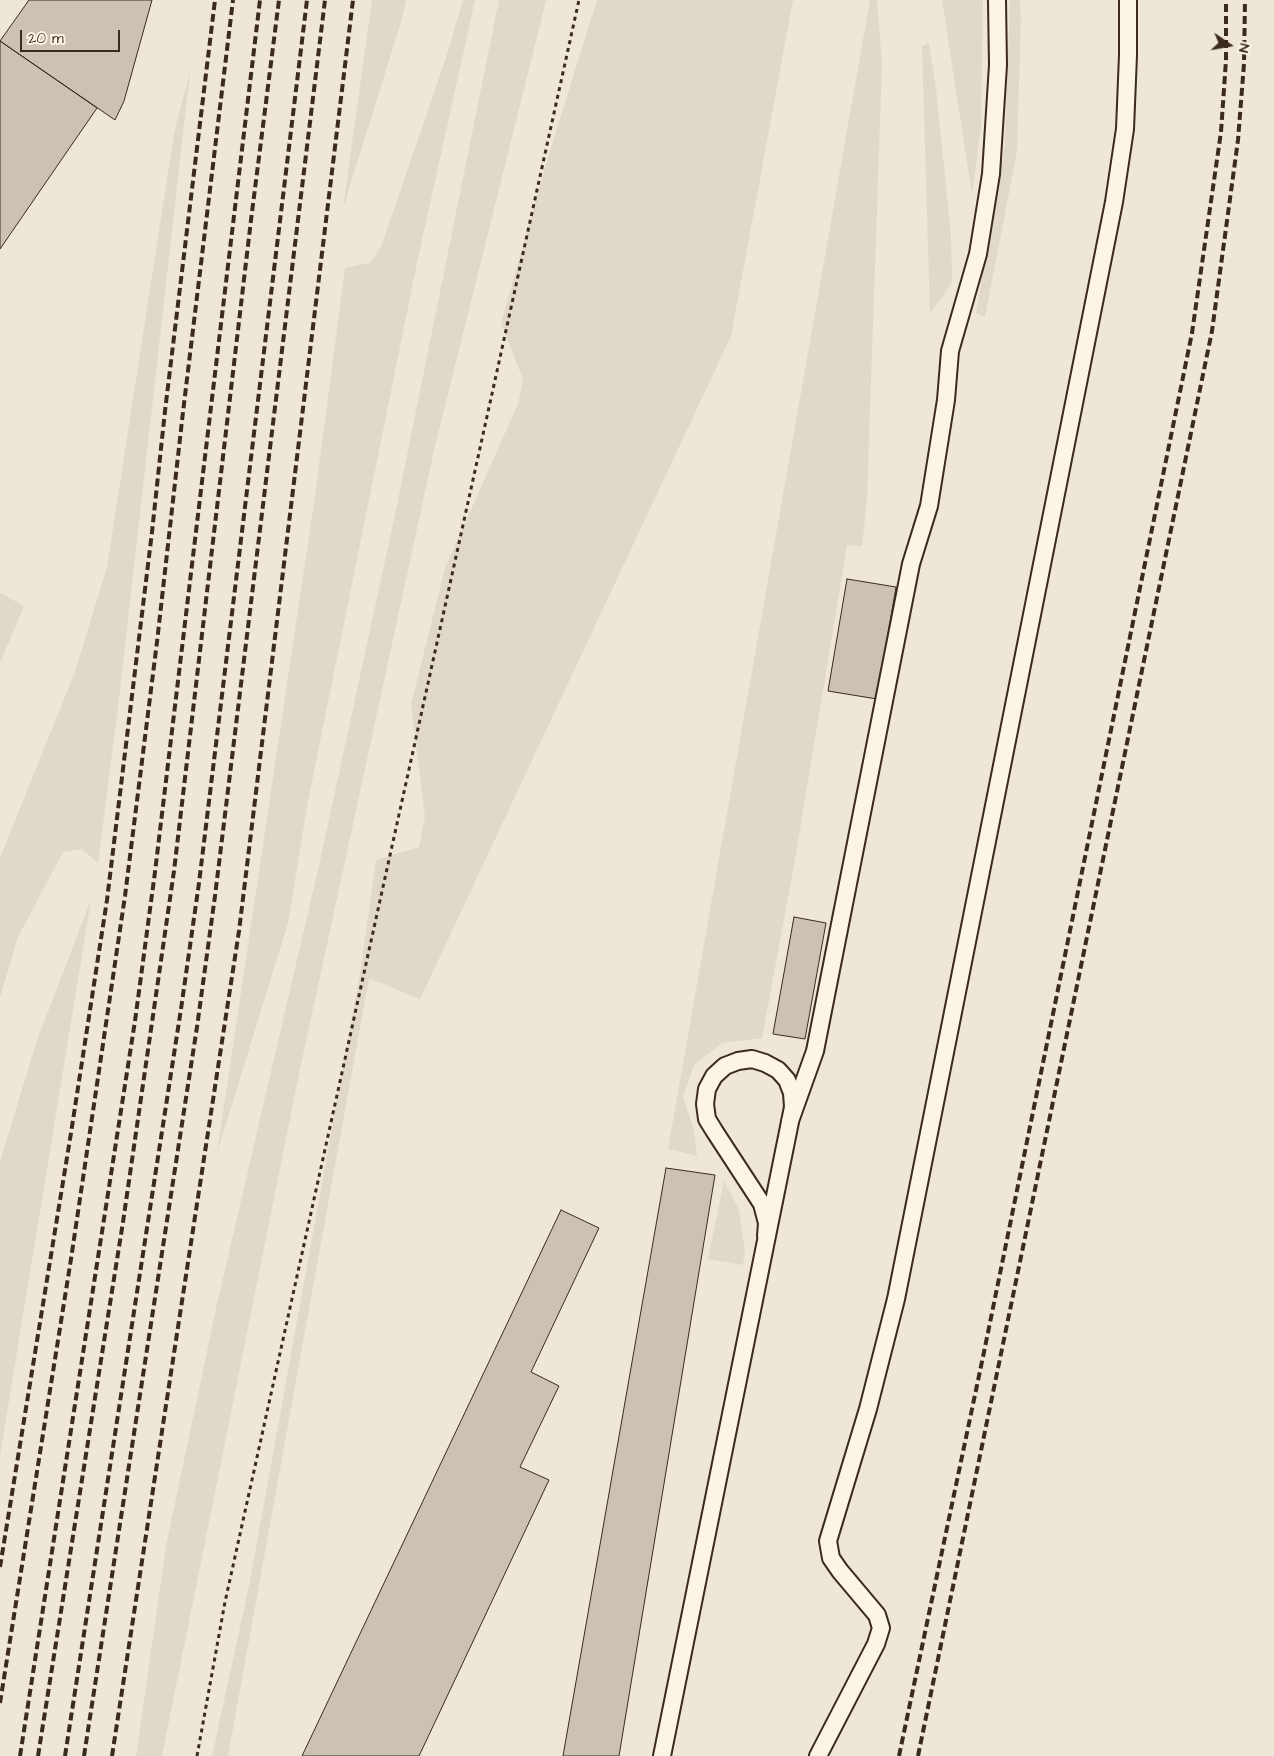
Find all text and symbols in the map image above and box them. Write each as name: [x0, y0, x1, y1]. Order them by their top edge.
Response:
scale bar: [22, 20, 122, 52]
north arrow: [1204, 20, 1254, 70]
text: 20 m: [28, 28, 64, 49]
text: N: [1233, 42, 1254, 54]

